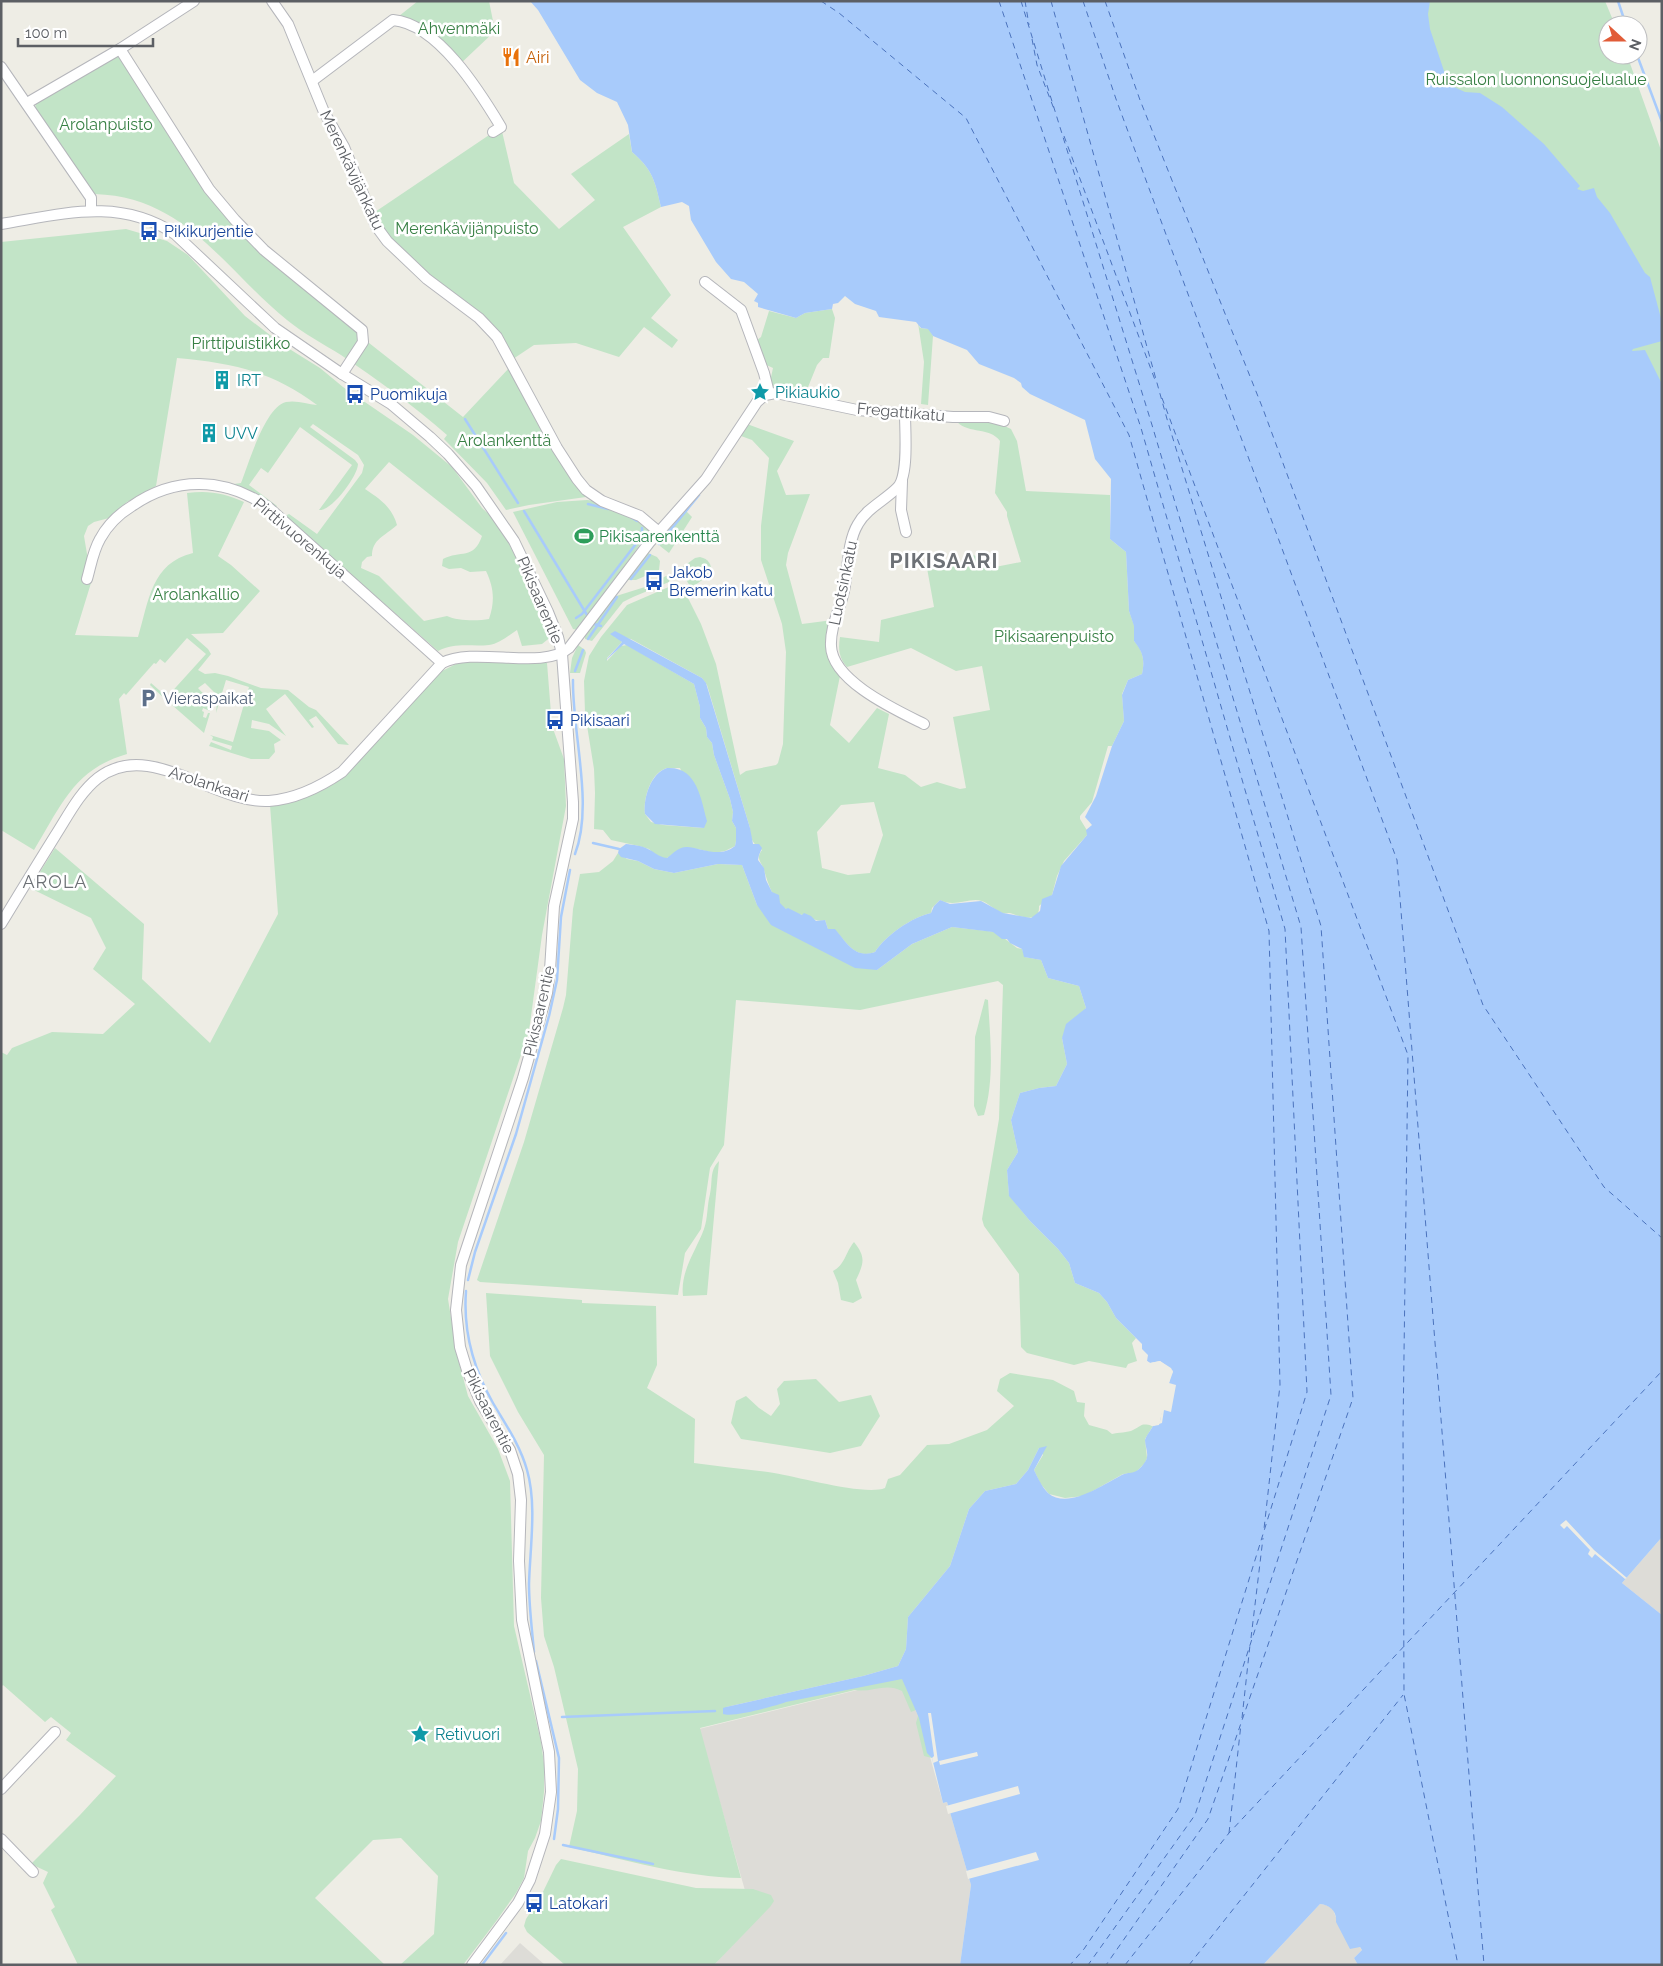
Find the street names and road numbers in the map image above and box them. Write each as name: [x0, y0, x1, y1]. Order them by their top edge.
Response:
street label: Merenkävijänkatu: [316, 107, 388, 233]
street label: Fregattikatu: [856, 399, 946, 425]
street label: Pirttivuorenkuja: [250, 494, 350, 582]
street label: Luotsinkatu: [825, 539, 861, 627]
street label: Pikisaarentie: [513, 554, 567, 646]
street label: Arolankaari: [167, 762, 251, 806]
street label: Pikisaarentie: [519, 964, 559, 1058]
street label: Pikisaarentie: [459, 1365, 519, 1457]

